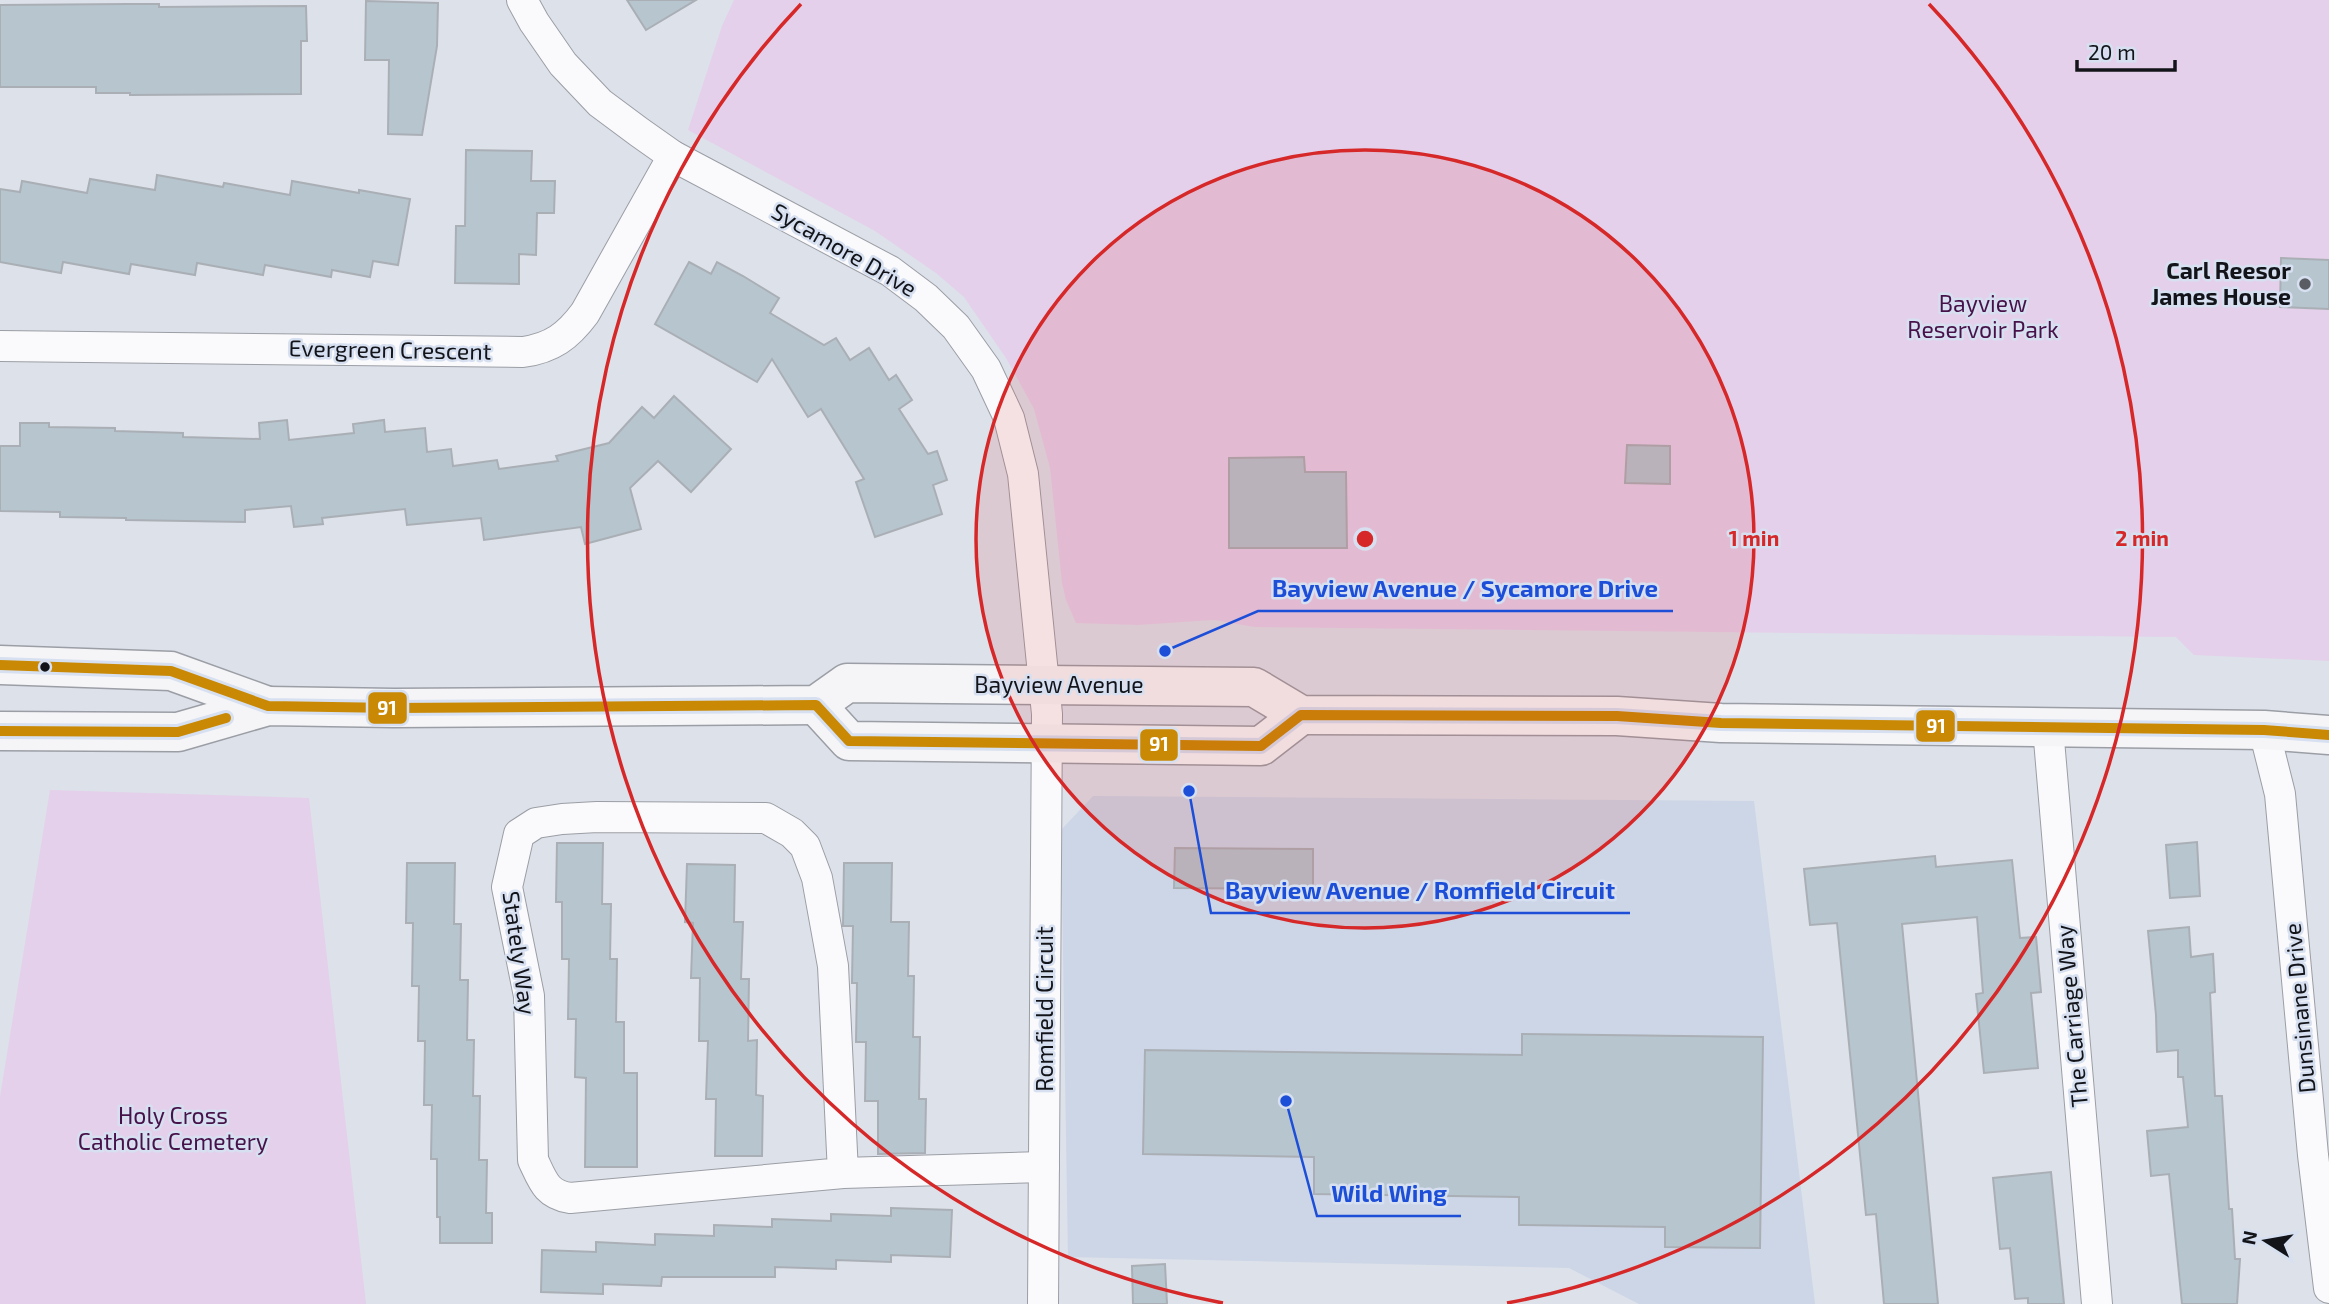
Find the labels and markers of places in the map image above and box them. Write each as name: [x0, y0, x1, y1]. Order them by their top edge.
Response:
place label: Carl Reesor James House: [2151, 256, 2291, 310]
marker: Carl Reesor James House: [2297, 276, 2313, 292]
centre of rings: [1353, 527, 1377, 551]
callout: Bayview Avenue / Sycamore Drive: [1258, 566, 1673, 611]
unlabelled marker: [38, 660, 52, 674]
callout: Bayview Avenue / Romfield Circuit: [1211, 868, 1630, 913]
callout: Wild Wing: [1317, 1171, 1461, 1216]

